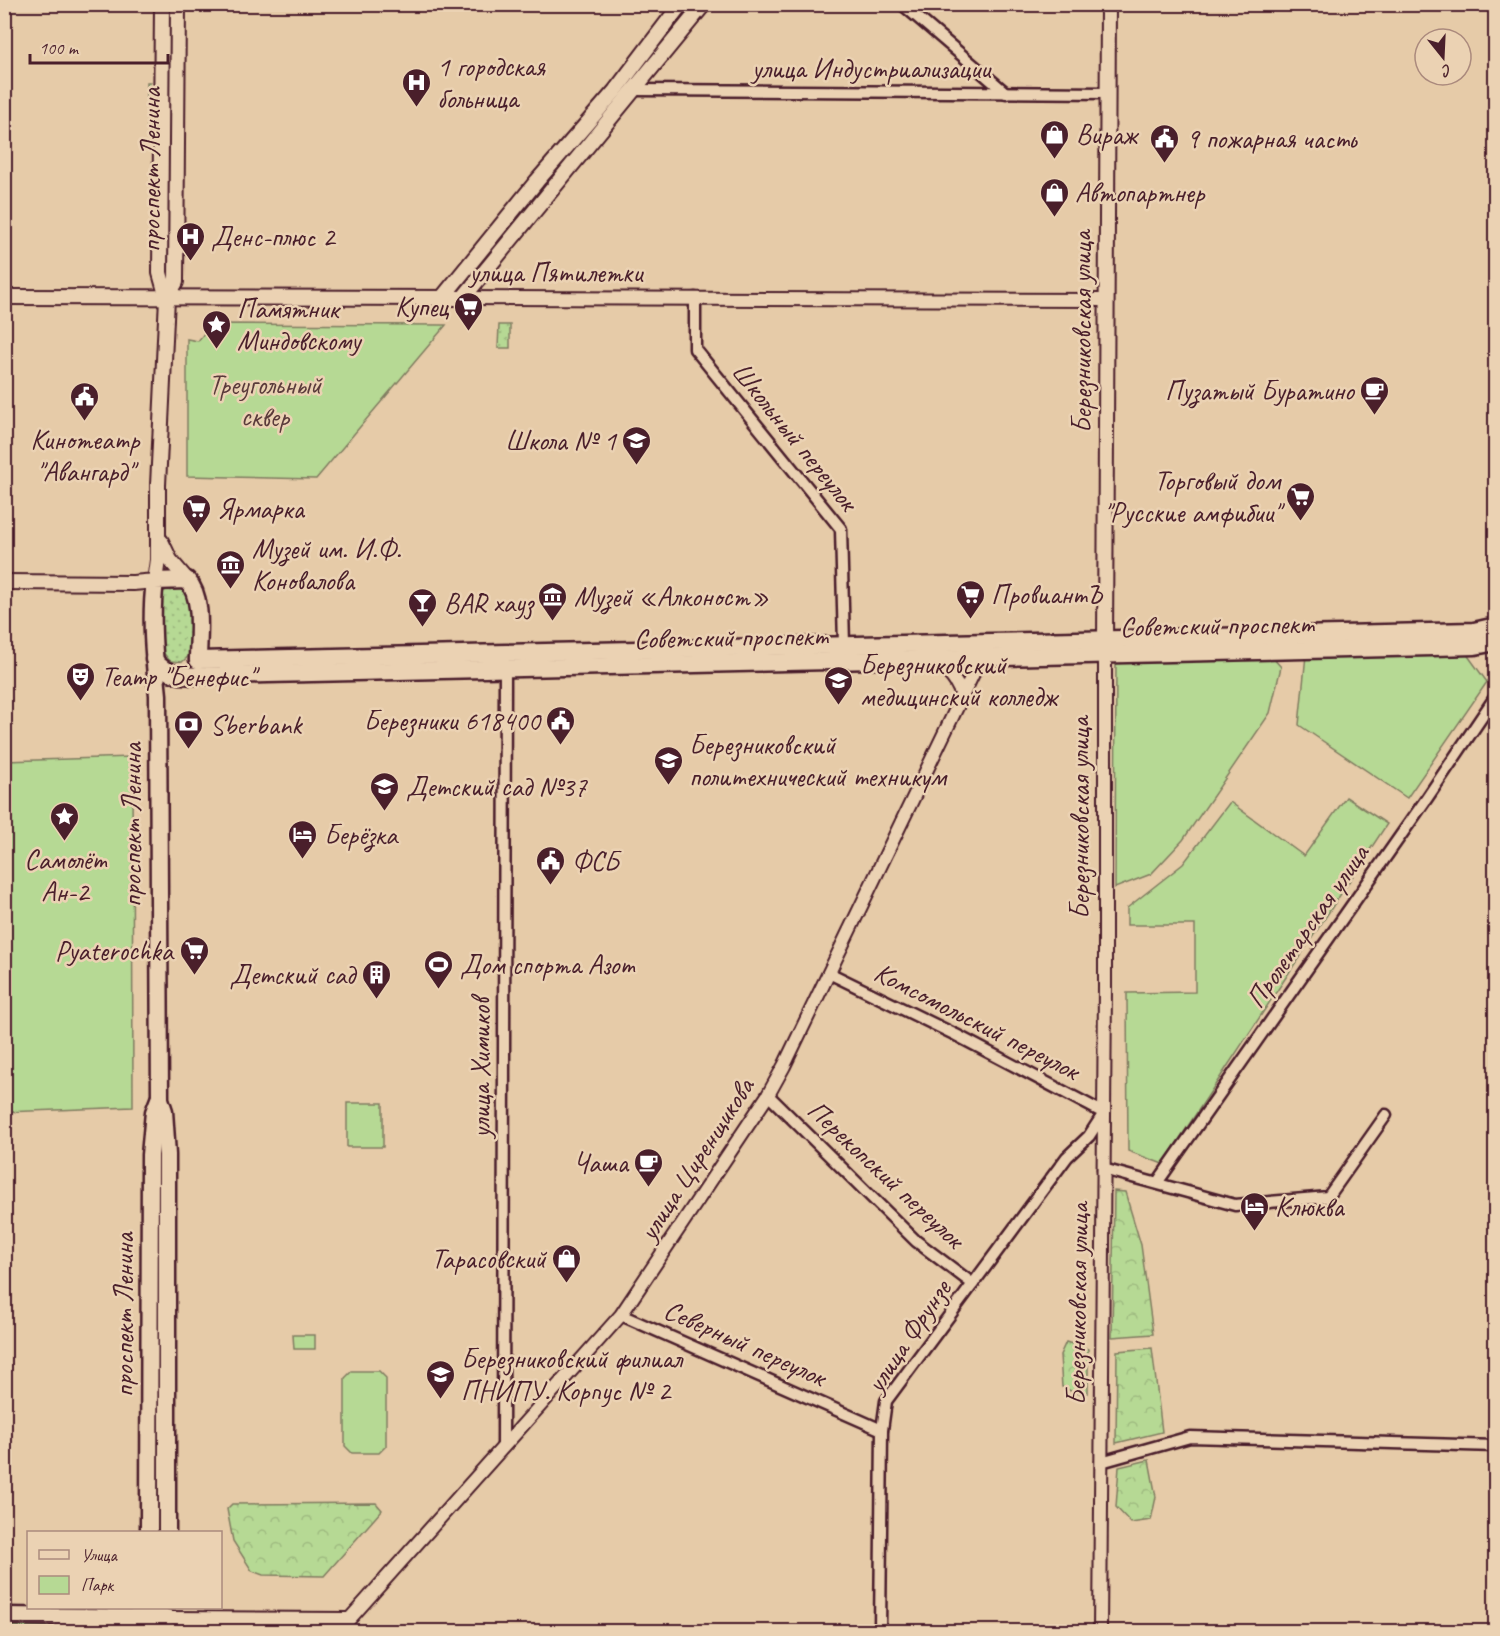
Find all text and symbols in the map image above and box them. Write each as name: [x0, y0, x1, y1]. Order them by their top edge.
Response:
scale bar: [30, 27, 168, 65]
north arrow: [1413, 27, 1473, 87]
text: 100 m: [39, 37, 80, 59]
place label: 1 городская больница: [437, 49, 546, 116]
street label: улица Индустриализации: [750, 51, 992, 86]
text: С: [1438, 60, 1454, 82]
hospital icon: 1 городская больница: [400, 66, 432, 108]
street label: проспект Ленина: [133, 86, 168, 252]
place label: Вираж: [1076, 117, 1140, 152]
shop icon: Вираж: [1039, 118, 1071, 160]
place label: 9 пожарная часть: [1186, 121, 1358, 156]
public building icon: 9 пожарная часть: [1149, 122, 1181, 164]
place label: Автопартнер: [1075, 175, 1206, 210]
shop icon: Автопартнер: [1038, 176, 1070, 218]
place label: Денс-плюс 2: [211, 219, 337, 254]
hospital icon: Денс-плюс 2: [174, 220, 206, 262]
street label: Березниковская улица: [1064, 228, 1099, 433]
street label: улица Пятилетки: [467, 255, 644, 290]
place label: Купец: [395, 289, 449, 324]
supermarket icon: Купец: [453, 290, 485, 332]
place label: Памятник Миндовскому: [237, 291, 363, 358]
place icon: Памятник Миндовскому: [200, 308, 232, 350]
street label: Школьный переулок: [724, 354, 867, 520]
park label: Треугольный сквер: [209, 367, 323, 434]
place label: Пузатый Буратино: [1165, 373, 1356, 409]
cafe icon: Пузатый Буратино: [1359, 374, 1391, 416]
public building icon: Кинотеатр "Авангард": [69, 380, 101, 422]
place label: Кинотеатр "Авангард": [31, 422, 141, 489]
place label: Школа № 1: [505, 423, 617, 458]
school or university icon: Школа № 1: [621, 424, 653, 466]
place label: Торговый дом "Русские амфибии": [1103, 463, 1285, 530]
supermarket icon: Торговый дом "Русские амфибии": [1285, 480, 1317, 522]
place label: Ярмарка: [217, 491, 305, 526]
supermarket icon: Ярмарка: [180, 492, 212, 534]
place label: Музей им. И.Ф. Коновалова: [252, 531, 401, 598]
museum icon: Музей им. И.Ф. Коновалова: [215, 548, 247, 590]
place label: ПровиантЪ: [991, 577, 1104, 612]
supermarket icon: ПровиантЪ: [954, 578, 986, 620]
place label: Музей «Алконост»: [574, 579, 769, 615]
museum icon: Музей «Алконост»: [537, 580, 569, 622]
place label: BAR хауз: [444, 585, 535, 620]
bar icon: BAR хауз: [407, 586, 439, 628]
street label: Советский проспект: [1119, 606, 1316, 644]
street label: Советский проспект: [633, 618, 830, 656]
place label: Березниковский медицинский колледж: [860, 647, 1060, 714]
place label: Театр "Бенефис": [101, 659, 260, 694]
theatre icon: Театр "Бенефис": [64, 660, 96, 702]
school or university icon: Березниковский медицинский колледж: [823, 664, 855, 706]
place label: Березники 618400: [364, 703, 542, 738]
public building icon: Березники 618400: [545, 704, 577, 746]
place label: Sberbank: [210, 707, 303, 742]
bank icon: Sberbank: [173, 708, 205, 750]
street label: Березниковская улица: [1062, 714, 1097, 919]
place label: Березниковский политехнический техникум: [689, 727, 949, 794]
street label: проспект Ленина: [114, 741, 149, 907]
school or university icon: Березниковский политехнический техникум: [652, 744, 684, 786]
place label: Детский сад №37: [406, 769, 588, 804]
school or university icon: Детский сад №37: [369, 770, 401, 812]
place icon: Самолёт Ан-2: [49, 800, 81, 842]
place label: Берёзка: [324, 817, 399, 853]
hotel icon: Берёзка: [287, 818, 319, 860]
street label: Пролетарская улица: [1238, 836, 1377, 1014]
place label: Самолёт Ан-2: [24, 842, 107, 909]
place label: ФСБ: [572, 843, 622, 878]
public building icon: ФСБ: [535, 844, 567, 886]
place label: Pyaterochka: [55, 933, 175, 968]
supermarket icon: Pyaterochka: [178, 934, 210, 976]
place label: Дом спорта Азот: [460, 947, 635, 982]
sports icon: Дом спорта Азот: [423, 948, 455, 990]
street label: Комсомольский переулок: [869, 954, 1088, 1089]
place label: Детский сад: [229, 957, 358, 992]
building icon: Детский сад: [360, 958, 392, 1000]
street label: улица Химиков: [463, 993, 498, 1140]
street label: улица Циренщикова: [629, 1070, 762, 1248]
street label: Перекопский переулок: [800, 1092, 974, 1258]
place label: Чаша: [573, 1145, 630, 1180]
cafe icon: Чаша: [633, 1146, 665, 1188]
place label: Клюква: [1275, 1189, 1345, 1224]
hotel icon: Клюква: [1238, 1190, 1270, 1232]
street label: Березниковская улица: [1058, 1200, 1096, 1406]
street label: проспект Ленина: [106, 1231, 141, 1397]
place label: Тарасовский: [431, 1241, 547, 1276]
shop icon: Тарасовский: [551, 1242, 583, 1284]
street label: улица Фрунзе: [857, 1271, 959, 1401]
street label: Северный переулок: [659, 1292, 834, 1395]
place label: Березниковский филиал ПНИПУ. Корпус № 2: [461, 1341, 684, 1408]
school or university icon: Березниковский филиал ПНИПУ. Корпус № 2: [424, 1358, 456, 1400]
legend: [27, 1531, 222, 1609]
text: Улица: [81, 1544, 118, 1566]
text: Парк: [81, 1574, 115, 1596]

